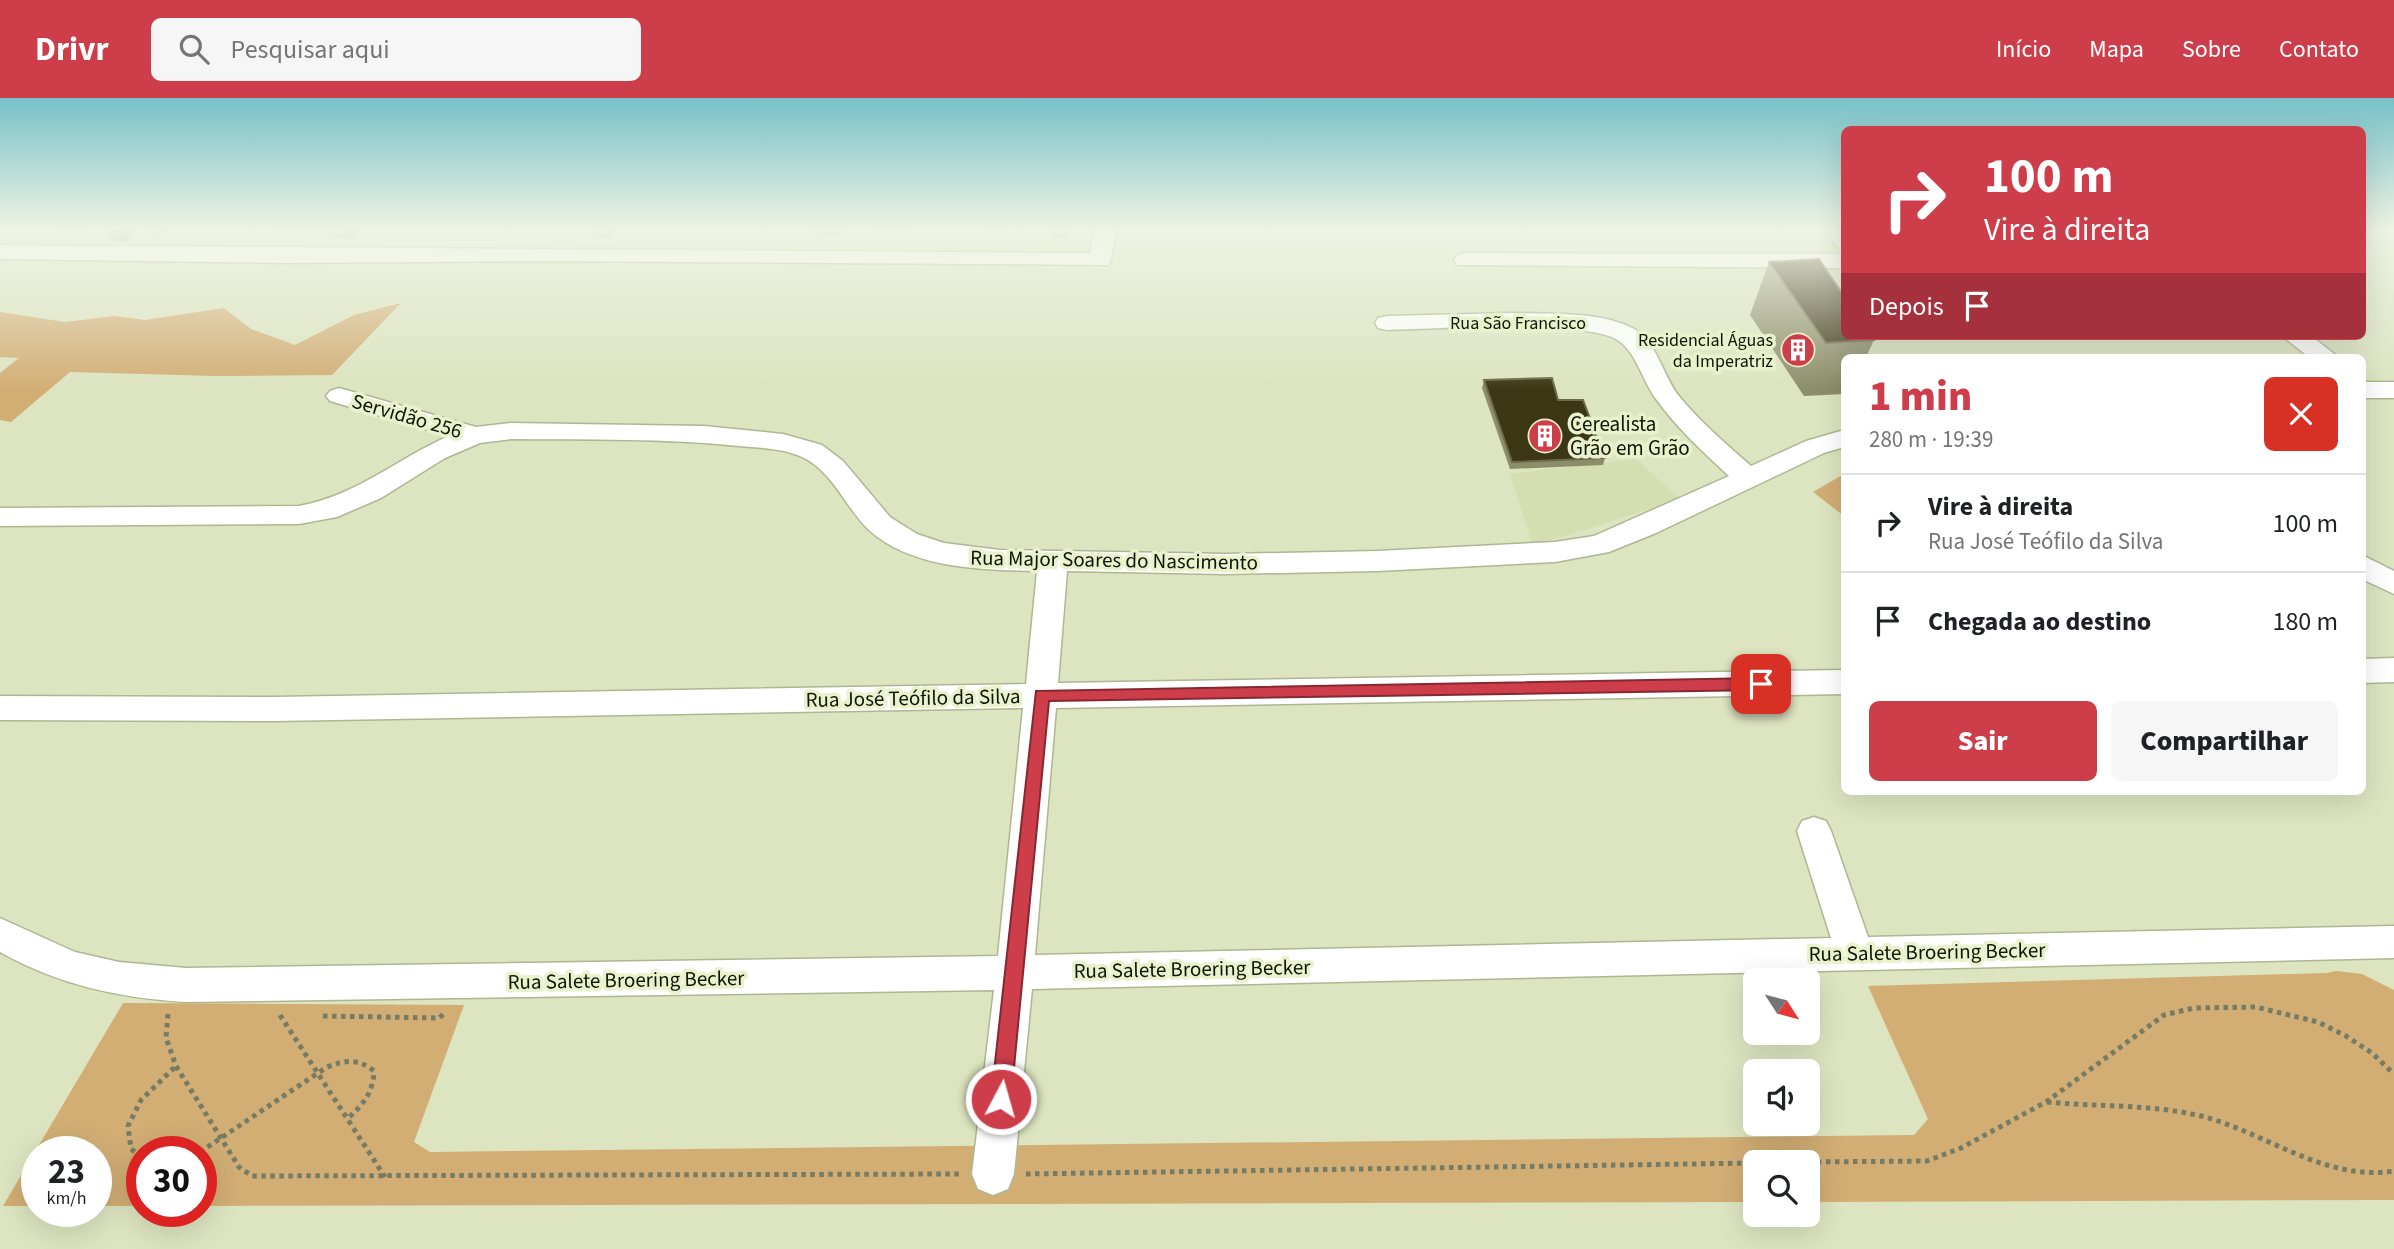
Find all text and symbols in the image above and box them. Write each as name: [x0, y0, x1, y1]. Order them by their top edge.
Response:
search box: [151, 18, 641, 81]
text: Drivr: [35, 26, 109, 73]
icon: search: [175, 30, 213, 68]
text: Pesquisar aqui: [231, 31, 390, 68]
text: Início: [1996, 32, 2051, 67]
text: Mapa: [2089, 32, 2144, 67]
text: Sobre: [2182, 32, 2241, 67]
text: Contato: [2279, 32, 2359, 67]
text: 100 m: [1984, 142, 2113, 212]
icon: right: [1869, 154, 1960, 245]
text: Vire à direita: [1984, 207, 2150, 253]
icon: arrive: [1958, 287, 1996, 325]
text: Depois: [1869, 288, 1944, 325]
street label: Rua São Francisco: [1450, 311, 1586, 336]
place label: Residencial Águas da Imperatriz: [1638, 328, 1773, 374]
building icon: Residencial Águas da Imperatriz: [1779, 331, 1817, 369]
text: 1 min: [1869, 367, 1972, 427]
button: close: [2264, 377, 2338, 451]
street label: Servidão 256: [348, 386, 466, 446]
place label: Cerealista Grão em Grão: [1570, 409, 1690, 463]
building icon: Cerealista Grão em Grão: [1526, 417, 1564, 455]
text: 280 m · 19:39: [1869, 423, 1993, 456]
text: Vire à direita: [1928, 488, 2073, 525]
icon: right: [1869, 504, 1907, 542]
text: 100 m: [2272, 505, 2338, 542]
text: Rua José Teófilo da Silva: [1928, 525, 2163, 558]
street label: Rua Major Soares do Nascimento: [970, 542, 1258, 578]
icon: arrive: [1869, 602, 1907, 640]
text: Chegada ao destino: [1928, 603, 2151, 640]
text: 180 m: [2272, 603, 2338, 640]
pin: [1731, 654, 1791, 714]
icon: arrive: [1742, 665, 1780, 703]
street label: Rua José Teófilo da Silva: [805, 681, 1021, 715]
button: Sair: [1869, 701, 2097, 781]
button: Compartilhar: [2111, 701, 2338, 781]
street label: Rua Salete Broering Becker: [1808, 935, 2046, 969]
street label: Rua Salete Broering Becker: [1073, 952, 1311, 986]
street label: Rua Salete Broering Becker: [507, 963, 745, 997]
north arrow: [1743, 968, 1820, 1045]
map controls: [1743, 968, 1820, 1227]
button: sound: [1743, 1059, 1820, 1136]
position arrow: [964, 1062, 1038, 1136]
speed limit sign: 30: [126, 1136, 217, 1227]
text: 23: [48, 1147, 85, 1197]
button: search: [1743, 1150, 1820, 1227]
text: km/h: [47, 1186, 86, 1211]

